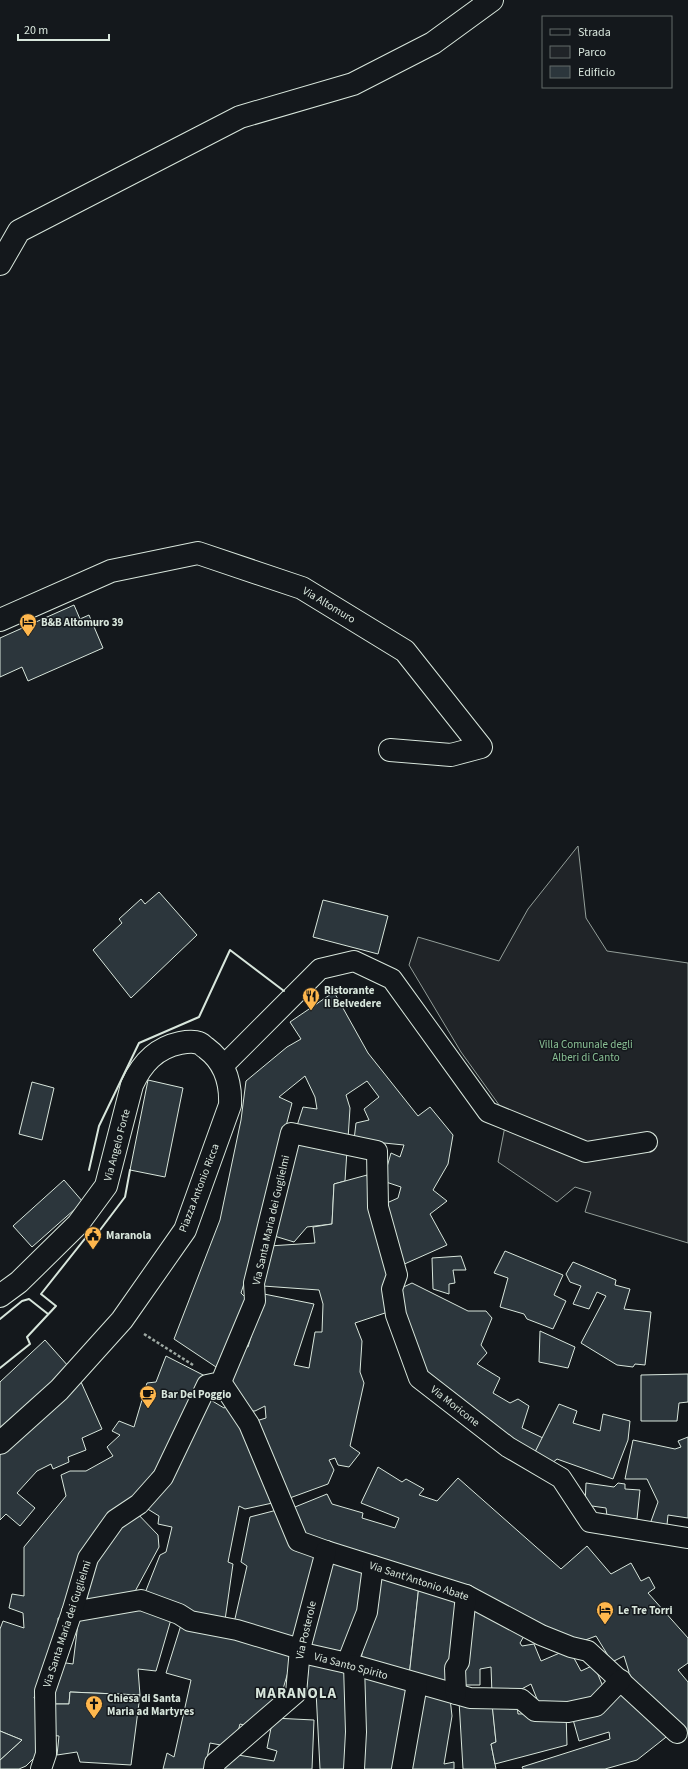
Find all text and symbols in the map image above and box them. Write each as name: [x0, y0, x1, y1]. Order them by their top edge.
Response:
scale bar: [18, 16, 109, 42]
legend: [542, 16, 672, 88]
text: 20 m: [24, 22, 48, 39]
text: Strada: [578, 24, 611, 41]
text: Parco: [578, 44, 606, 61]
text: Edificio: [578, 64, 615, 81]
street label: Via Altomuro: [300, 583, 358, 627]
hotel icon: B&B Altomuro 39: [18, 612, 38, 637]
place label: B&B Altomuro 39: [41, 615, 123, 630]
place label: Ristorante Il Belvedere: [324, 983, 382, 1011]
restaurant icon: Ristorante Il Belvedere: [301, 986, 321, 1011]
park label: Villa Comunale degli Alberi di Canto: [539, 1037, 633, 1065]
street label: Via Angelo Forte: [100, 1107, 134, 1183]
street label: Piazza Antonio Ricca: [175, 1141, 223, 1235]
street label: Via Santa Maria dei Guglielmi: [249, 1154, 293, 1286]
public building icon: Maranola: [83, 1225, 103, 1250]
place label: Maranola: [106, 1228, 152, 1243]
street label: Via Moricone: [427, 1382, 483, 1430]
cafe icon: Bar Del Poggio: [138, 1384, 158, 1409]
place label: Bar Del Poggio: [161, 1387, 231, 1402]
street label: Via Santa Maria dei Guglielmi: [39, 1558, 95, 1690]
street label: Via Sant'Antonio Abate: [367, 1558, 471, 1604]
street label: Via Posterole: [292, 1599, 320, 1661]
hotel icon: Le Tre Torri: [595, 1600, 615, 1625]
place label: Le Tre Torri: [618, 1603, 672, 1618]
street label: Via Santo Spirito: [312, 1649, 390, 1683]
district label: MARANOLA: [255, 1683, 337, 1704]
place label: Chiesa di Santa Maria ad Martyres: [107, 1691, 194, 1719]
church icon: Chiesa di Santa Maria ad Martyres: [84, 1694, 104, 1719]

